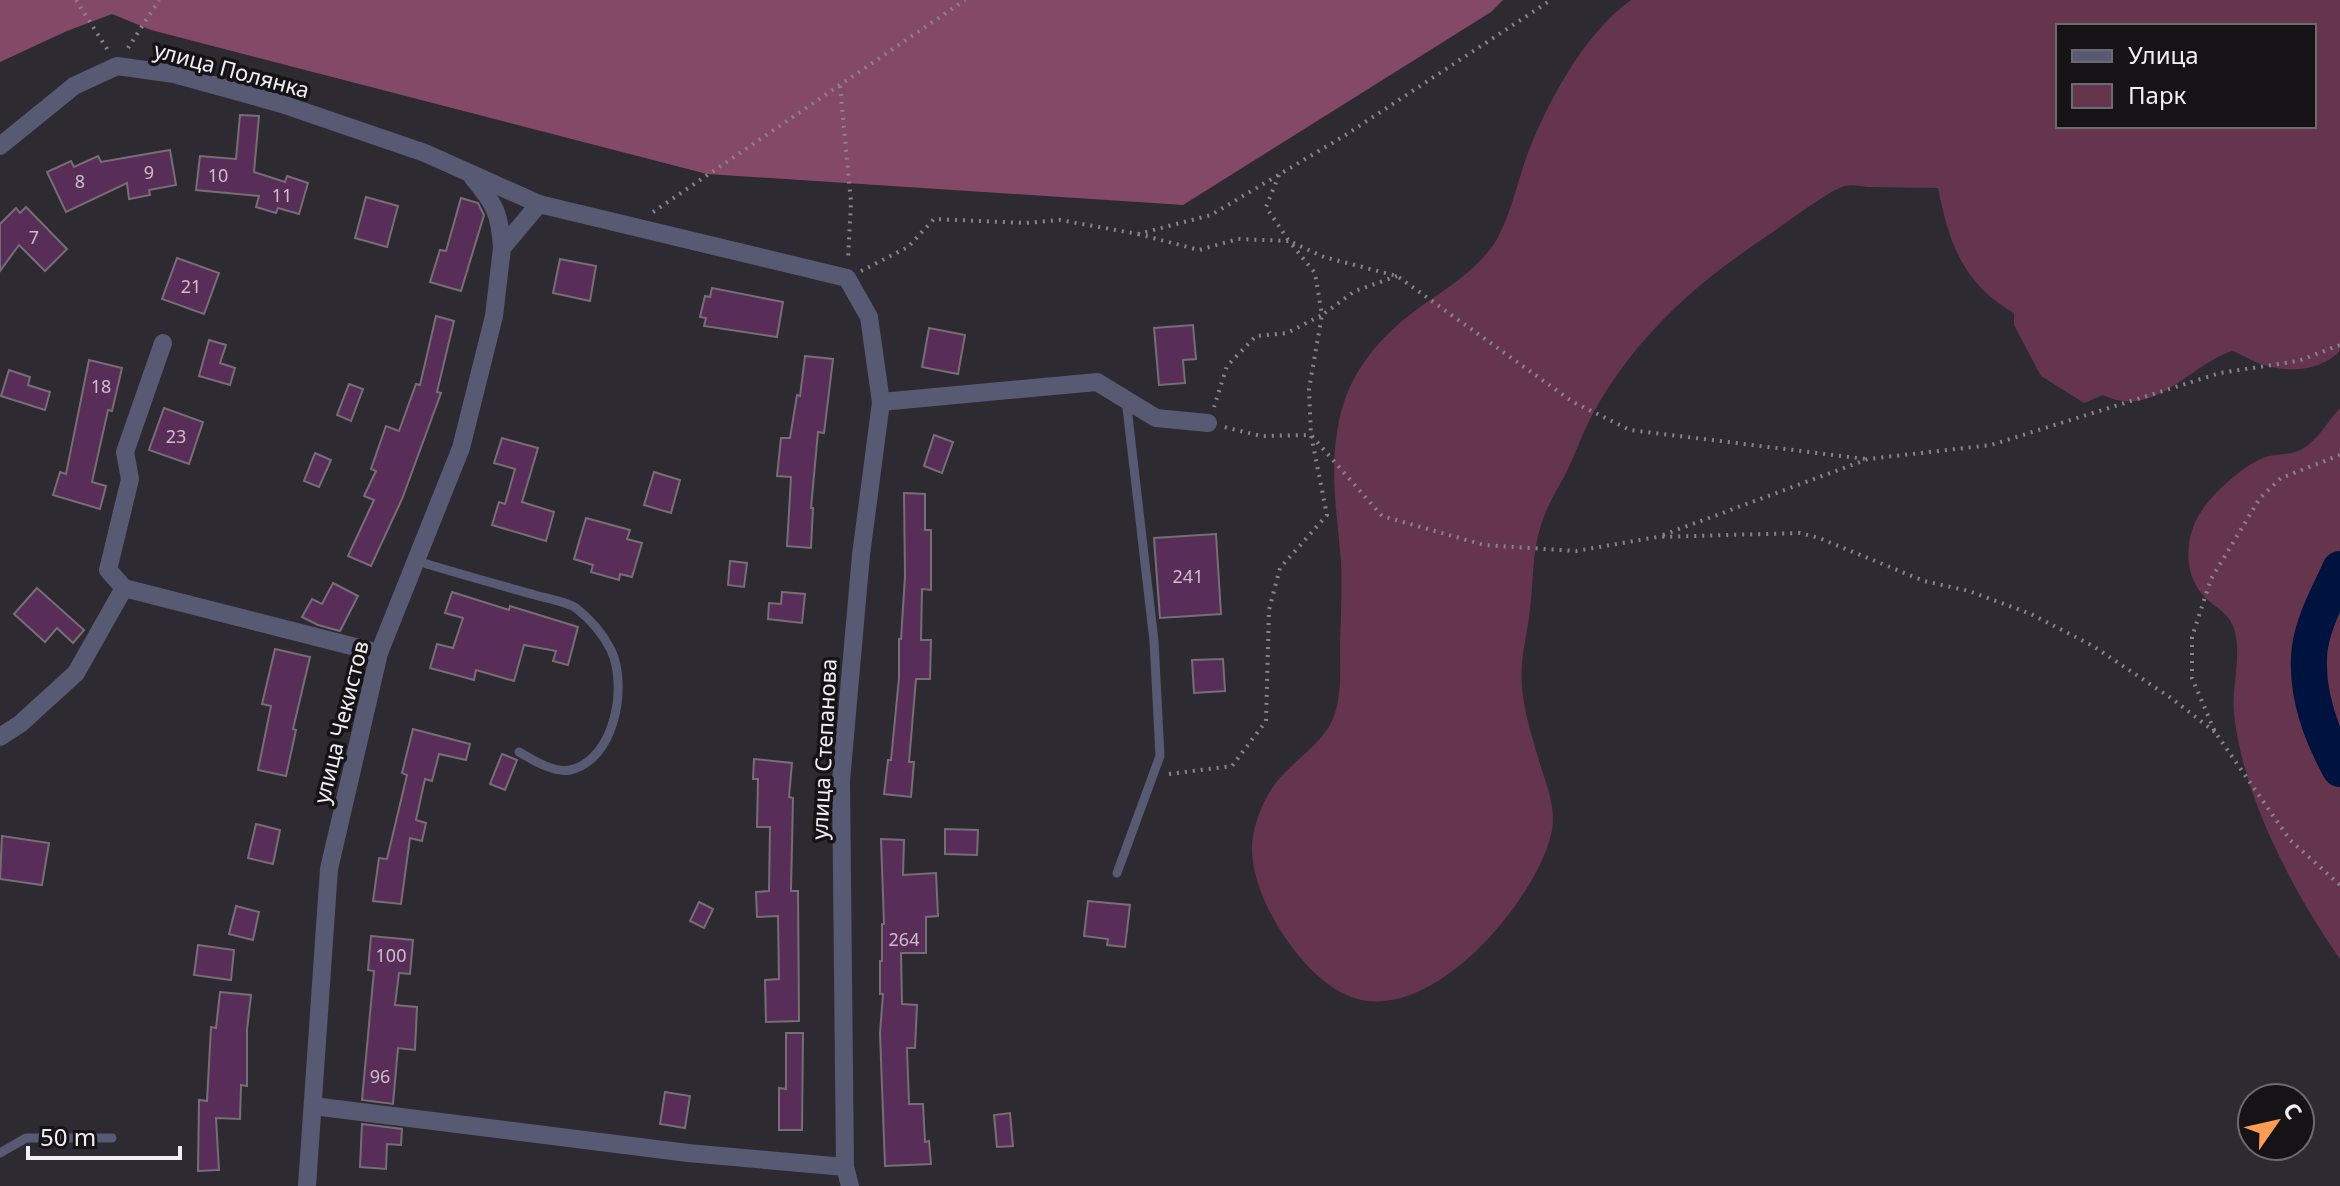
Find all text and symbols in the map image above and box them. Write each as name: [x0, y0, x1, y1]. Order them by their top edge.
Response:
legend: [2056, 24, 2316, 128]
street label: улица Полянка: [151, 34, 313, 104]
text: Улица: [2128, 38, 2199, 71]
text: Парк: [2128, 78, 2187, 111]
house number: 9: [144, 160, 154, 184]
house number: 10: [208, 163, 228, 187]
house number: 8: [75, 169, 85, 193]
house number: 11: [272, 183, 292, 207]
house number: 7: [29, 225, 39, 249]
house number: 21: [181, 274, 201, 298]
house number: 18: [91, 374, 111, 398]
house number: 23: [166, 424, 186, 448]
house number: 241: [1173, 564, 1203, 588]
street label: улица Чекистов: [305, 637, 375, 807]
street label: улица Степанова: [803, 658, 843, 840]
house number: 264: [889, 927, 919, 951]
house number: 100: [376, 943, 406, 967]
house number: 96: [370, 1064, 390, 1088]
north arrow: [2236, 1082, 2316, 1162]
text: С: [2277, 1096, 2310, 1125]
scale bar: [28, 1110, 180, 1160]
text: 50 m: [40, 1120, 96, 1153]

